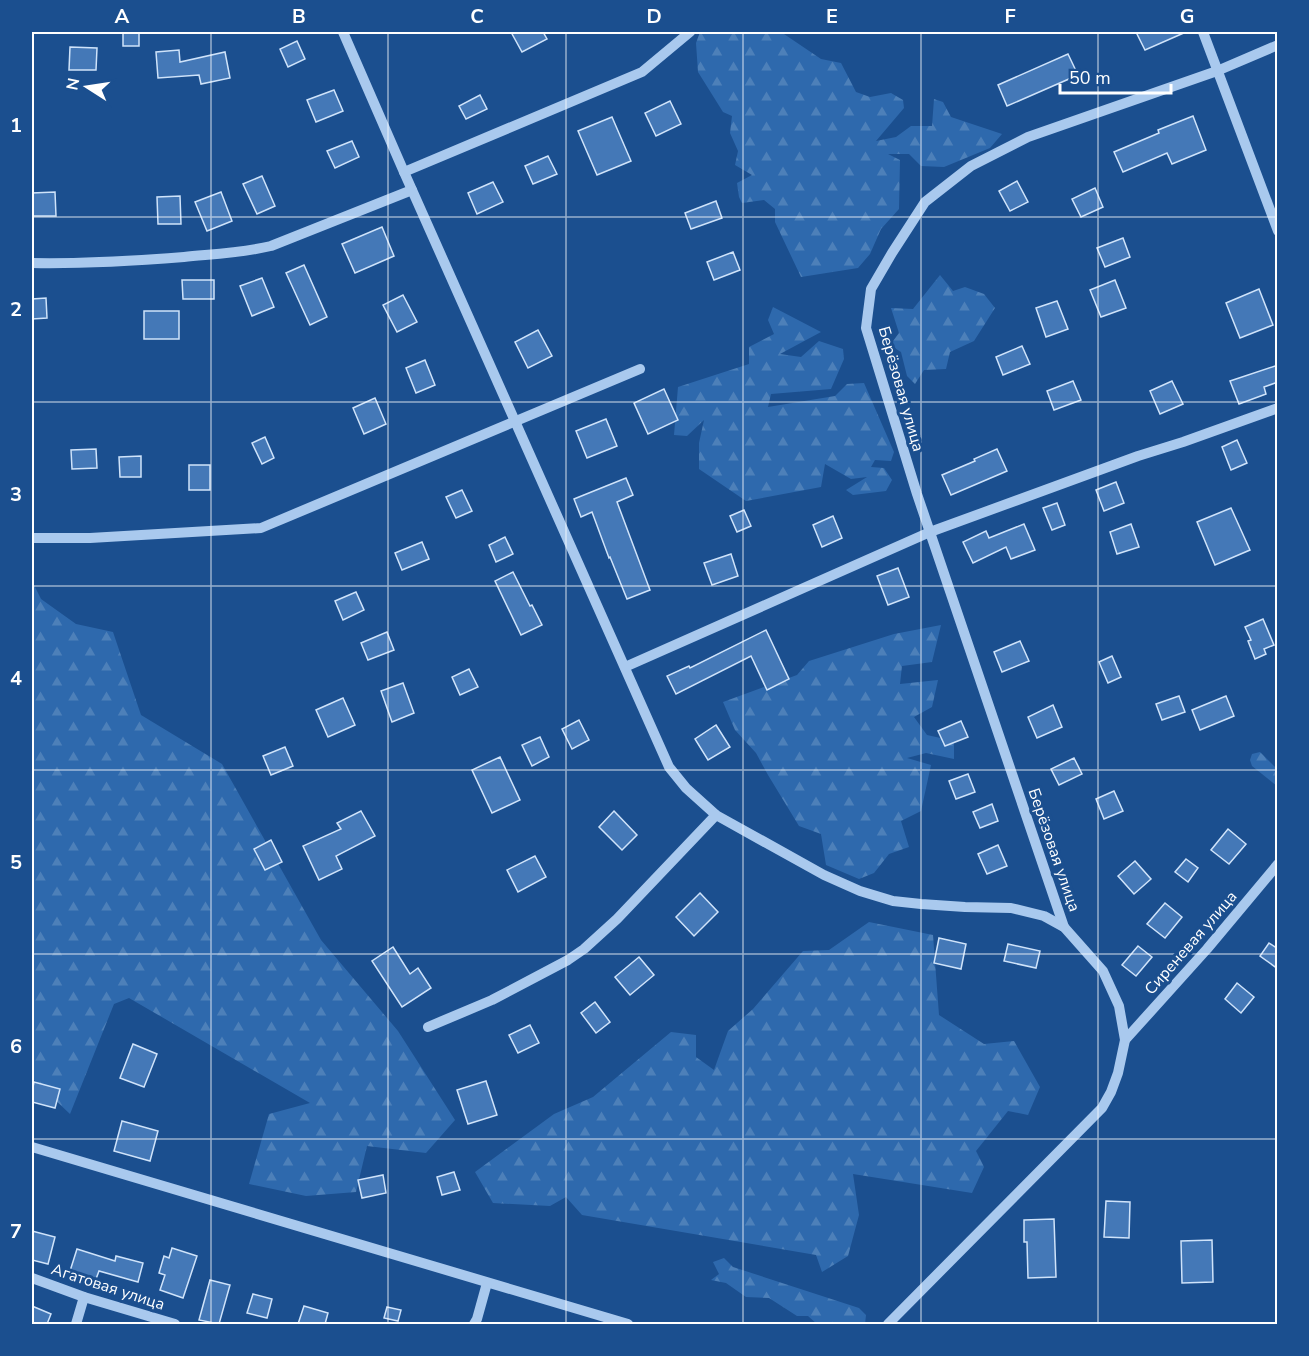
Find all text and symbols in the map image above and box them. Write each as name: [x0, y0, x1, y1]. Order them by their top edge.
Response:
text: A: [115, 3, 130, 30]
text: B: [292, 3, 306, 30]
text: C: [470, 3, 484, 30]
text: D: [646, 3, 662, 30]
text: E: [826, 3, 838, 30]
text: F: [1004, 3, 1016, 30]
text: G: [1180, 3, 1194, 30]
north arrow: [57, 57, 117, 117]
scale bar: [1060, 57, 1171, 95]
text: 50 m: [1069, 66, 1111, 90]
text: N: [61, 76, 85, 92]
text: 1: [10, 112, 22, 139]
text: 2: [10, 296, 22, 323]
street label: Берёзовая улица: [873, 324, 929, 454]
text: 3: [10, 481, 22, 508]
text: 4: [10, 665, 22, 692]
street label: Берёзовая улица: [1023, 785, 1085, 915]
text: 5: [10, 849, 22, 876]
street label: Сиреневая улица: [1140, 886, 1242, 1000]
text: 6: [10, 1033, 22, 1060]
text: 7: [10, 1218, 22, 1245]
street label: Агатовая улица: [48, 1258, 168, 1316]

